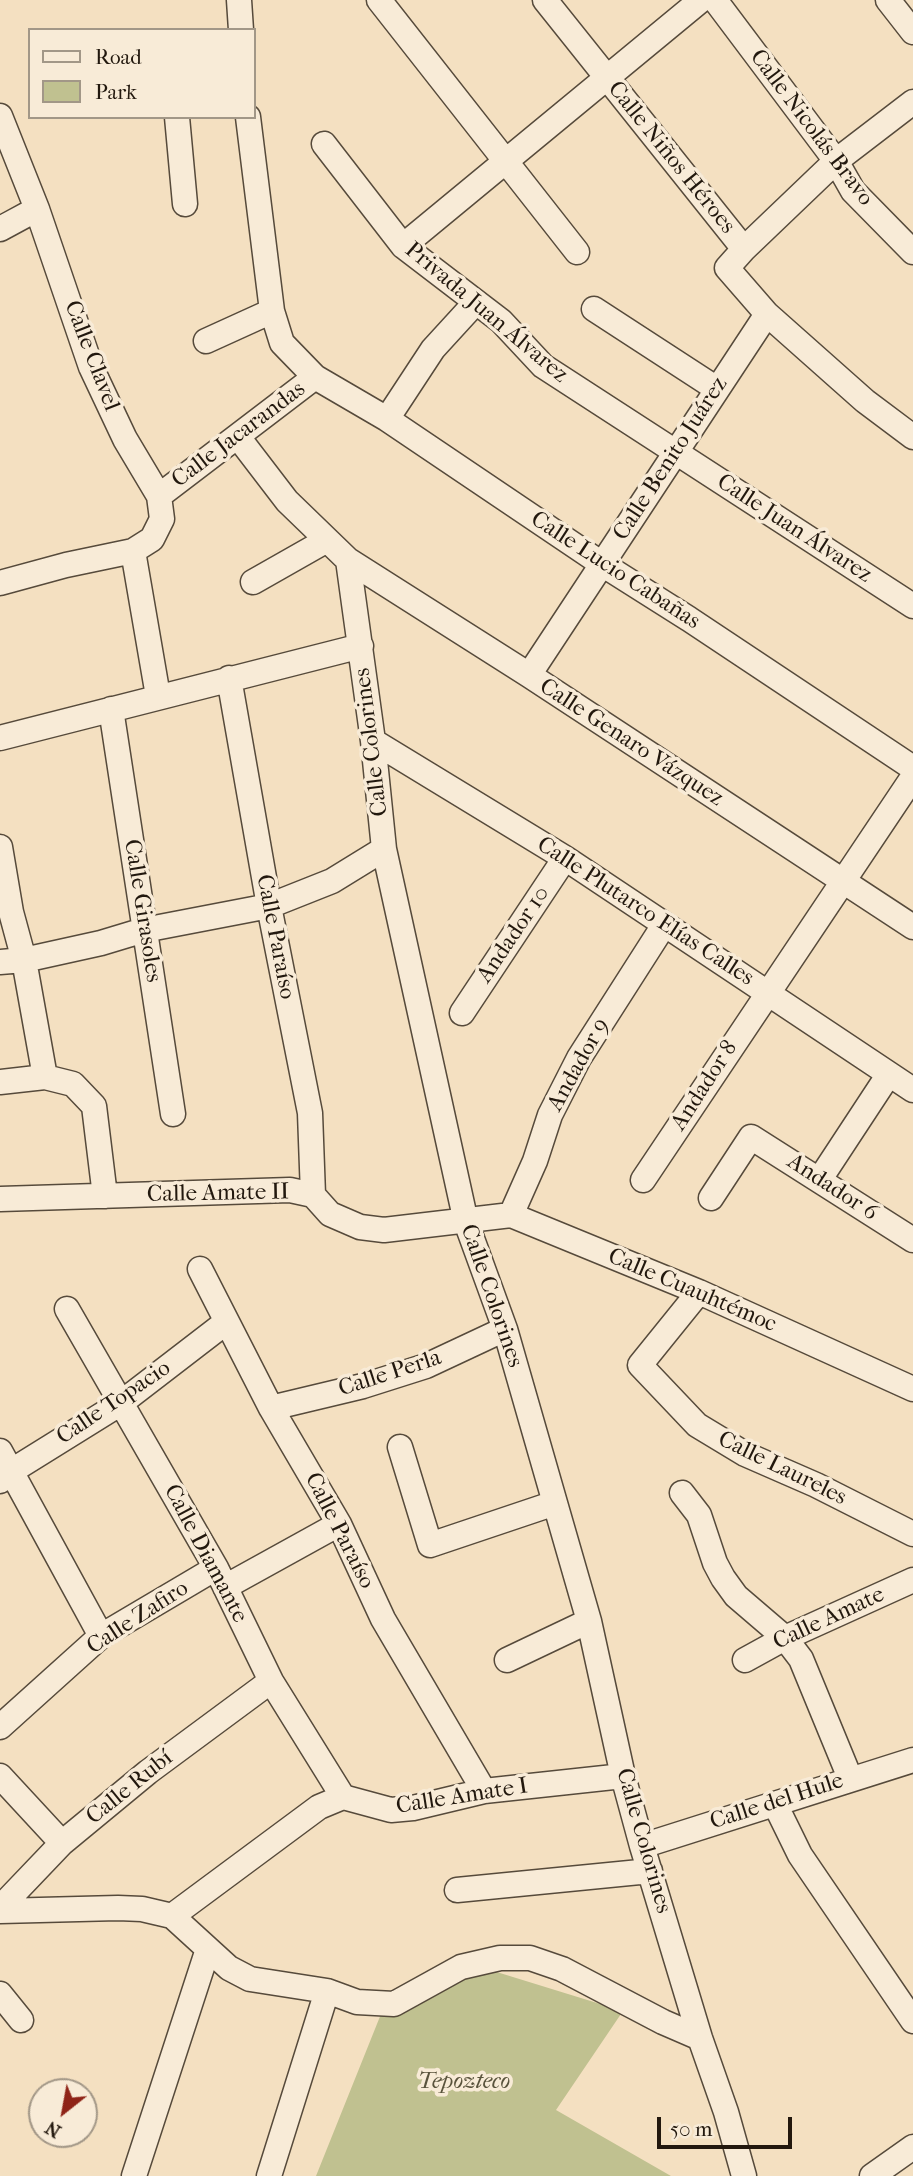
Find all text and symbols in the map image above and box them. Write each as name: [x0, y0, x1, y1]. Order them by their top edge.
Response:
legend: [28, 28, 256, 119]
street label: Calle Nicolás Bravo: [743, 44, 879, 212]
text: Road: [95, 45, 142, 69]
street label: Calle Niños Héroes: [601, 76, 741, 240]
text: Park: [95, 80, 137, 104]
street label: Privada Juan Álvarez: [399, 237, 573, 389]
street label: Calle Clavel: [57, 297, 125, 415]
street label: Calle Benito Juárez: [608, 372, 734, 546]
street label: Calle Jacarandas: [167, 376, 311, 494]
street label: Calle Juan Álvarez: [711, 469, 877, 589]
street label: Calle Lucio Cabañas: [525, 506, 705, 636]
street label: Calle Colorines: [349, 666, 395, 818]
street label: Calle Genaro Vázquez: [534, 673, 728, 813]
street label: Calle Plutarco Elías Calles: [531, 832, 759, 992]
street label: Calle Girasoles: [117, 837, 167, 985]
street label: Calle Paraíso: [249, 872, 301, 1002]
street label: Andador 10: [472, 881, 556, 989]
street label: Andador 9: [542, 1014, 616, 1116]
street label: Andador 8: [666, 1036, 744, 1136]
street label: Andador 6: [781, 1149, 883, 1227]
street label: Calle Amate II: [147, 1179, 289, 1209]
street label: Calle Colorines: [454, 1221, 528, 1371]
street label: Calle Cuauhtémoc: [604, 1243, 780, 1339]
street label: Calle Perla: [335, 1344, 445, 1404]
street label: Calle Topacio: [52, 1355, 176, 1451]
street label: Calle Laureles: [713, 1426, 851, 1512]
street label: Calle Paraíso: [298, 1468, 380, 1594]
street label: Calle Diamante: [157, 1480, 253, 1628]
street label: Calle Zafiro: [82, 1575, 194, 1661]
street label: Calle Amate: [769, 1581, 889, 1657]
street label: Calle Rubí: [81, 1745, 179, 1831]
street label: Calle Colorines: [609, 1765, 677, 1917]
street label: Calle del Hule: [707, 1767, 847, 1837]
street label: Calle Amate I: [394, 1773, 530, 1821]
park label: Tepozteco: [418, 2068, 510, 2096]
north arrow: [28, 2078, 98, 2148]
scale bar: [661, 2102, 796, 2146]
text: N: [41, 2116, 65, 2142]
text: 50 m: [670, 2117, 713, 2141]

